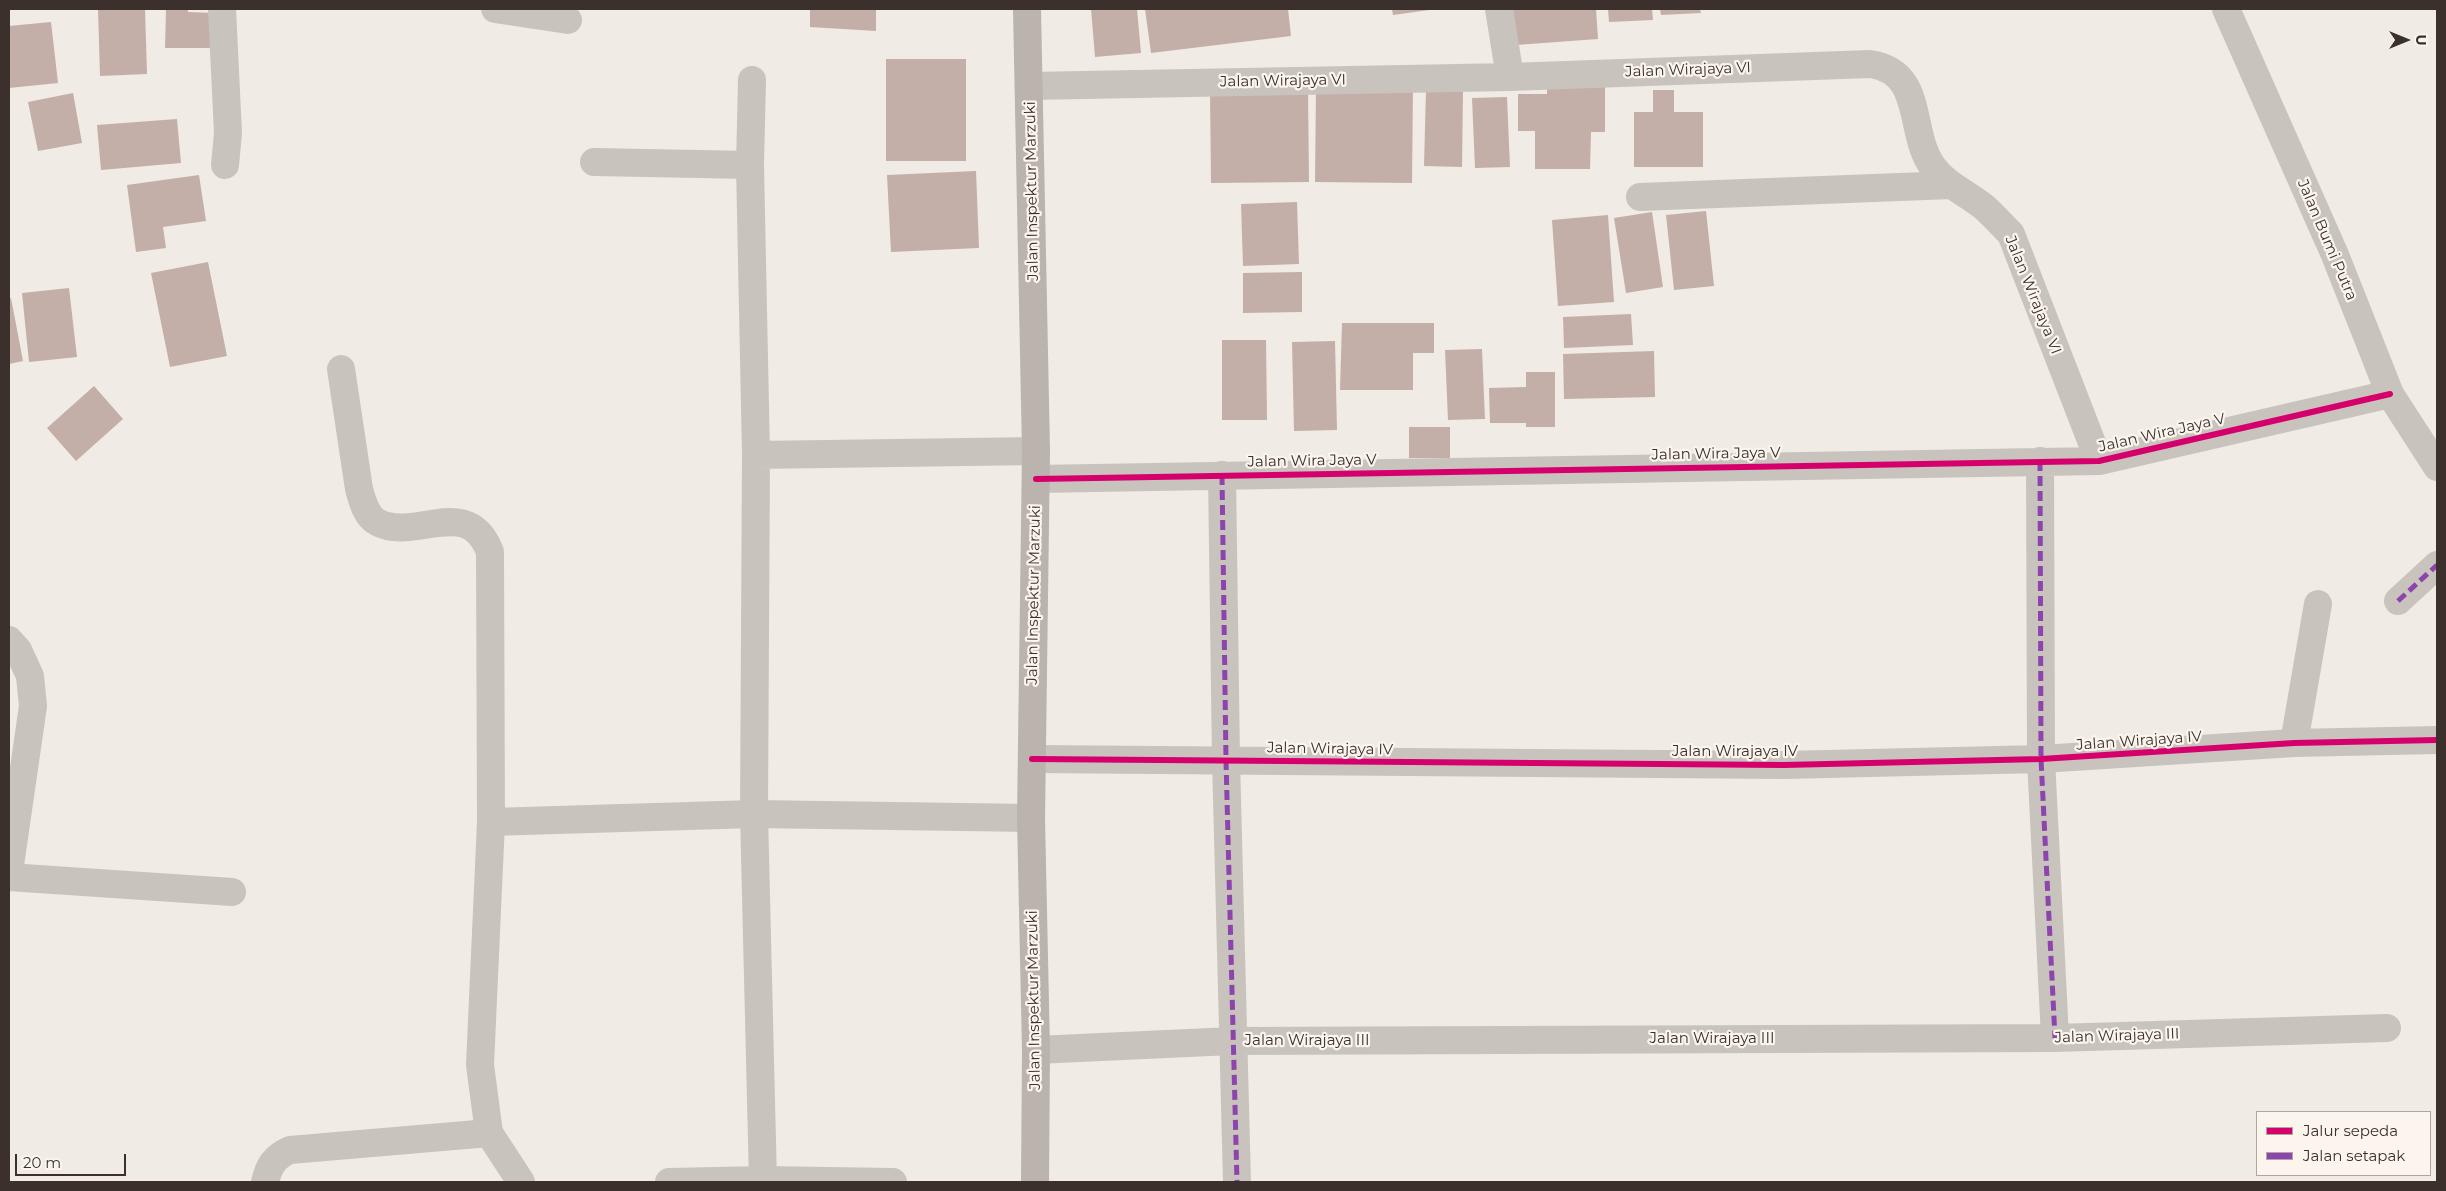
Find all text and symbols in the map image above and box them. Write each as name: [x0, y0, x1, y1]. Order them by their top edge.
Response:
north arrow: [2381, 15, 2431, 65]
text: U: [2412, 34, 2430, 46]
street label: Jalan Wirajaya VI: [1625, 59, 1751, 81]
street label: Jalan Wirajaya VI: [1220, 71, 1346, 91]
street label: Jalan Inspektur Marzuki: [1021, 101, 1043, 281]
street label: Jalan Bumi Putra: [2293, 177, 2361, 303]
street label: Jalan Wirajaya VI: [2001, 233, 2065, 357]
street label: Jalan Wira Jaya V: [2097, 410, 2227, 456]
street label: Jalan Wira Jaya V: [1651, 444, 1781, 464]
street label: Jalan Wira Jaya V: [1247, 451, 1377, 471]
street label: Jalan Inspektur Marzuki: [1023, 505, 1045, 685]
street label: Jalan Wirajaya IV: [2075, 728, 2203, 754]
street label: Jalan Wirajaya IV: [1267, 739, 1393, 759]
street label: Jalan Wirajaya IV: [1672, 743, 1798, 761]
street label: Jalan Inspektur Marzuki: [1023, 910, 1045, 1090]
street label: Jalan Wirajaya III: [2054, 1025, 2180, 1047]
street label: Jalan Wirajaya III: [1650, 1030, 1774, 1048]
street label: Jalan Wirajaya III: [1245, 1032, 1369, 1050]
legend: [2256, 1111, 2431, 1176]
text: Jalur sepeda: [2303, 1121, 2398, 1140]
scale bar: [18, 1144, 129, 1176]
text: Jalan setapak: [2303, 1146, 2405, 1165]
text: 20 m: [23, 1153, 61, 1172]

